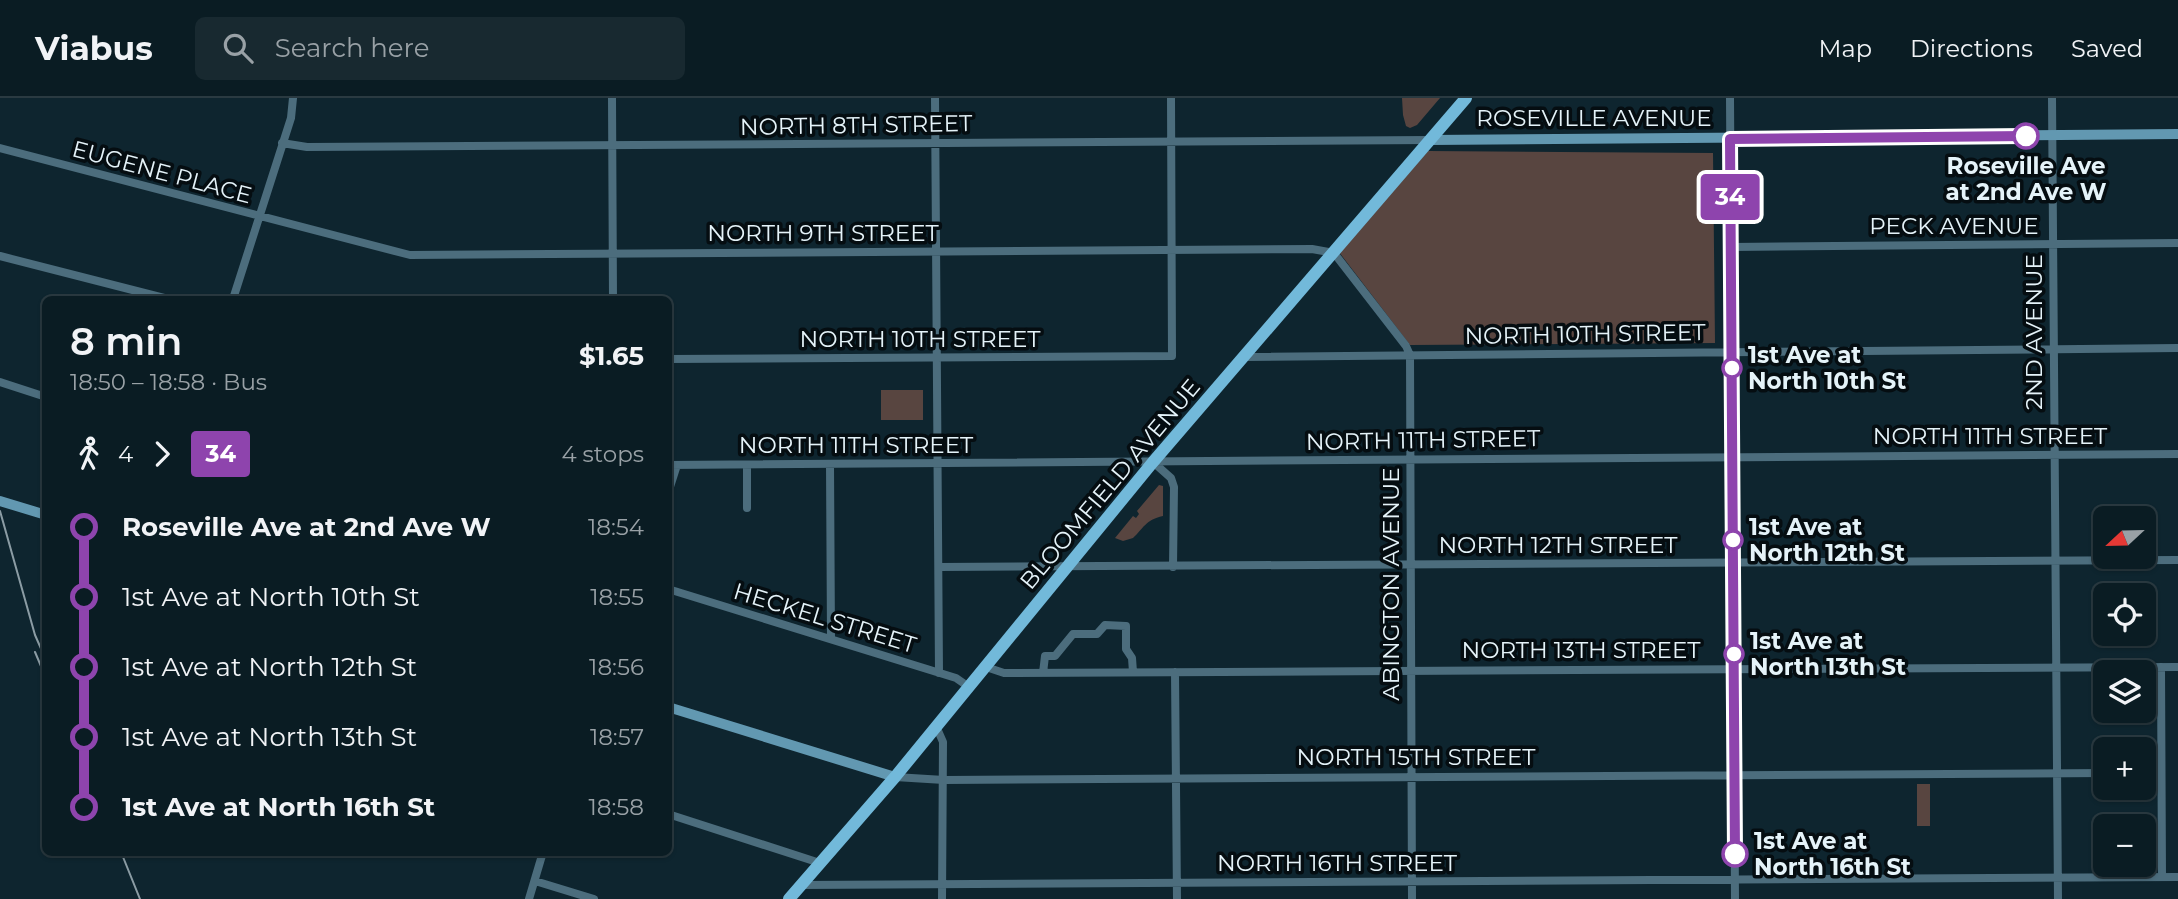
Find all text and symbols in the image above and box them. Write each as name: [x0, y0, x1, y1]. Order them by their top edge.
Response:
search box: [195, 17, 685, 80]
text: Viabus: [35, 28, 153, 68]
icon: search: [219, 29, 257, 67]
text: Search here: [275, 32, 429, 64]
text: Map: [1819, 34, 1872, 63]
text: Directions: [1910, 34, 2033, 63]
text: Saved: [2071, 34, 2143, 63]
street label: ROSEVILLE AVENUE: [1476, 104, 1712, 132]
street label: NORTH 8TH STREET: [740, 109, 973, 141]
marker: Roseville Ave at 2nd Ave W: [2013, 123, 2039, 149]
street label: EUGENE PLACE: [69, 135, 255, 209]
place label: Roseville Ave at 2nd Ave W: [1946, 152, 2107, 206]
line badge: 34: [1698, 174, 1762, 220]
text: 34: [1715, 182, 1745, 211]
street label: PECK AVENUE: [1869, 212, 2039, 240]
street label: NORTH 9TH STREET: [707, 219, 940, 247]
street label: 2ND AVENUE: [2020, 254, 2048, 410]
text: 8 min: [70, 318, 182, 365]
street label: NORTH 10TH STREET: [1464, 318, 1707, 350]
street label: NORTH 10TH STREET: [799, 325, 1041, 353]
text: $1.65: [579, 340, 644, 372]
place label: 1st Ave at North 10th St: [1748, 341, 1906, 395]
marker: 1st Ave at North 10th St: [1722, 358, 1742, 378]
text: 18:50 – 18:58 · Bus: [70, 368, 267, 396]
street label: BLOOMFIELD AVENUE: [1014, 373, 1206, 595]
street label: NORTH 11TH STREET: [1873, 422, 2108, 450]
street label: NORTH 11TH STREET: [1305, 424, 1541, 456]
street label: NORTH 11TH STREET: [739, 431, 974, 459]
icon: walk: [70, 435, 108, 473]
icon: forward: [143, 435, 181, 473]
text: 34: [205, 439, 236, 468]
text: 4: [118, 440, 133, 468]
text: 4 stops: [561, 440, 644, 468]
street label: ABINGTON AVENUE: [1377, 467, 1405, 701]
north arrow: [2093, 506, 2156, 569]
map controls: [2093, 506, 2156, 877]
text: Roseville Ave at 2nd Ave W: [122, 511, 491, 543]
text: 18:54: [588, 513, 644, 541]
place label: 1st Ave at North 12th St: [1749, 513, 1905, 567]
marker: 1st Ave at North 12th St: [1723, 530, 1743, 550]
street label: NORTH 12TH STREET: [1438, 531, 1678, 559]
street label: HECKEL STREET: [730, 577, 920, 659]
text: 1st Ave at North 10th St: [122, 581, 420, 613]
text: 18:55: [590, 583, 644, 611]
button: locate: [2093, 583, 2156, 646]
place label: 1st Ave at North 13th St: [1750, 627, 1906, 681]
street label: NORTH 13TH STREET: [1461, 636, 1701, 664]
marker: 1st Ave at North 13th St: [1724, 644, 1744, 664]
text: 1st Ave at North 12th St: [122, 651, 417, 683]
text: 18:56: [589, 653, 644, 681]
button: layers: [2093, 660, 2156, 723]
text: 1st Ave at North 13th St: [122, 721, 417, 753]
text: 18:57: [590, 723, 644, 751]
button: +: [2093, 737, 2156, 800]
street label: NORTH 15TH STREET: [1296, 743, 1536, 771]
text: 1st Ave at North 16th St: [122, 791, 435, 823]
text: 18:58: [588, 793, 644, 821]
button: −: [2093, 814, 2156, 877]
place label: 1st Ave at North 16th St: [1754, 827, 1911, 881]
marker: 1st Ave at North 16th St: [1722, 841, 1748, 867]
street label: NORTH 16TH STREET: [1217, 849, 1458, 877]

